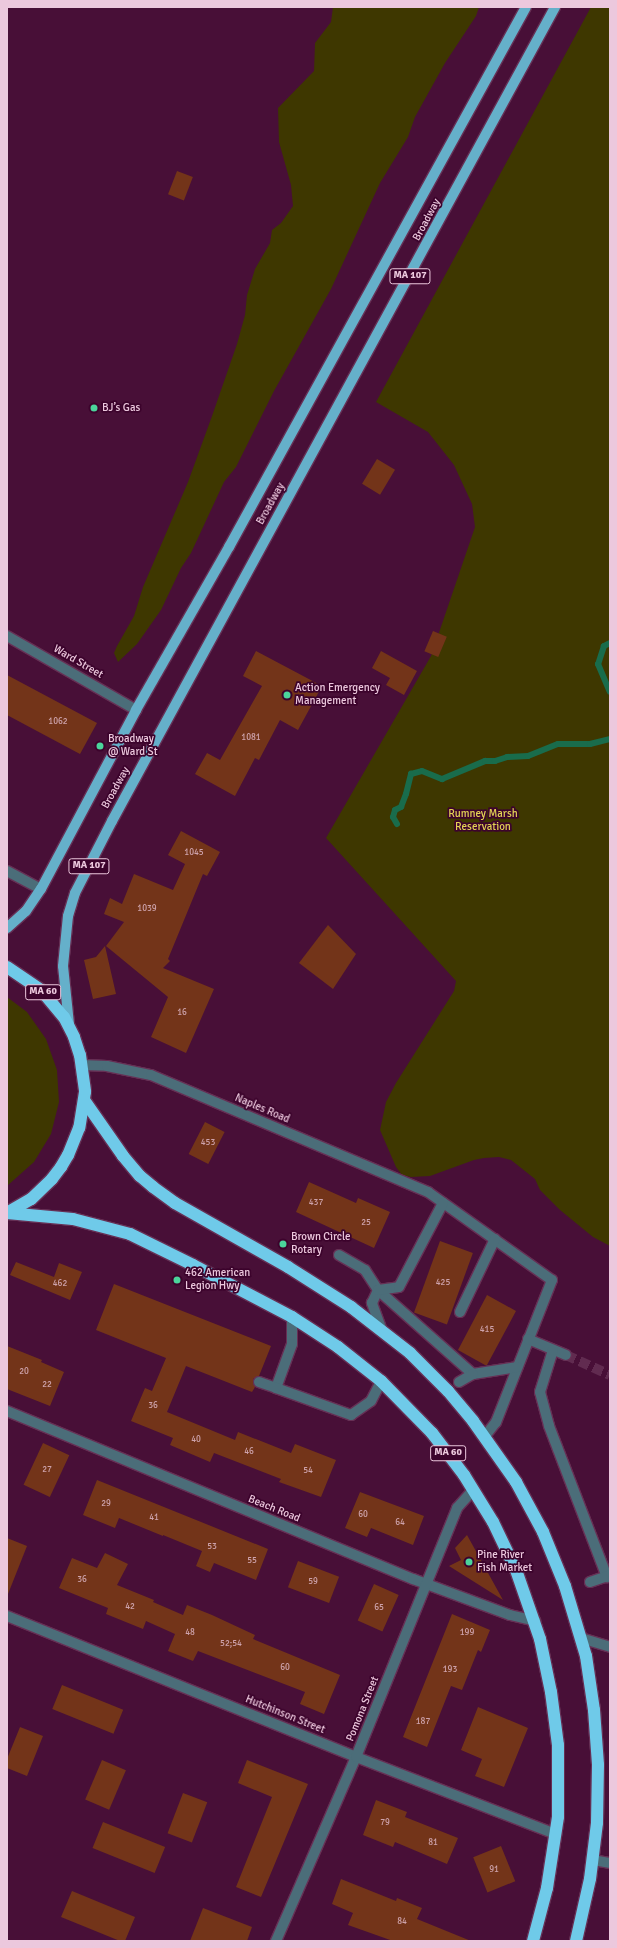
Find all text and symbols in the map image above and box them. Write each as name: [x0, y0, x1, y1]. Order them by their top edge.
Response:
street label: Broadway: [410, 197, 444, 243]
road number: MA 107: [389, 268, 431, 284]
place label: BJ’s Gas: [102, 401, 140, 415]
marker: BJ’s Gas: [89, 403, 99, 413]
street label: Broadway: [254, 481, 288, 527]
street label: Ward Street: [51, 642, 105, 682]
place label: Action Emergency Management: [295, 682, 380, 708]
marker: Action Emergency Management: [282, 690, 292, 700]
house number: 1062: [48, 717, 68, 727]
place label: Broadway @ Ward St: [108, 733, 158, 759]
house number: 1081: [241, 733, 261, 743]
marker: Broadway @ Ward St: [95, 741, 105, 751]
street label: Broadway: [99, 765, 133, 811]
park label: Rumney Marsh Reservation: [448, 808, 518, 834]
house number: 1045: [184, 848, 204, 858]
road number: MA 107: [68, 858, 110, 874]
house number: 1039: [137, 904, 157, 914]
road number: MA 60: [25, 984, 61, 1000]
house number: 16: [177, 1008, 187, 1018]
street label: Naples Road: [233, 1092, 291, 1126]
house number: 453: [201, 1138, 215, 1148]
house number: 437: [309, 1198, 323, 1208]
house number: 25: [361, 1218, 371, 1228]
place label: Brown Circle Rotary: [291, 1231, 351, 1257]
marker: Brown Circle Rotary: [278, 1239, 288, 1249]
place label: 462 American Legion Hwy: [185, 1267, 250, 1293]
marker: 462 American Legion Hwy: [172, 1275, 182, 1285]
house number: 425: [436, 1278, 450, 1288]
house number: 462: [53, 1279, 67, 1289]
house number: 415: [480, 1325, 494, 1335]
house number: 20: [19, 1367, 29, 1377]
house number: 22: [42, 1380, 52, 1390]
house number: 36: [148, 1401, 158, 1411]
house number: 40: [191, 1435, 201, 1445]
road number: MA 60: [430, 1445, 466, 1461]
house number: 46: [244, 1447, 254, 1457]
house number: 27: [42, 1465, 52, 1475]
house number: 54: [303, 1466, 313, 1476]
street label: Beach Road: [246, 1493, 302, 1525]
house number: 29: [101, 1499, 111, 1509]
house number: 60: [358, 1510, 368, 1520]
house number: 41: [149, 1513, 159, 1523]
house number: 64: [395, 1518, 405, 1528]
house number: 53: [207, 1542, 217, 1552]
place label: Pine River Fish Market: [477, 1549, 532, 1575]
house number: 55: [247, 1556, 257, 1566]
marker: Pine River Fish Market: [464, 1557, 474, 1567]
house number: 36: [77, 1575, 87, 1585]
house number: 59: [308, 1577, 318, 1587]
house number: 42: [125, 1602, 135, 1612]
house number: 65: [374, 1603, 384, 1613]
house number: 48: [185, 1628, 195, 1638]
house number: 199: [460, 1628, 474, 1638]
house number: 52;54: [220, 1639, 242, 1649]
house number: 60: [280, 1663, 290, 1673]
house number: 193: [443, 1665, 457, 1675]
street label: Pomona Street: [344, 1675, 382, 1743]
street label: Hutchinson Street: [243, 1693, 327, 1737]
house number: 187: [416, 1717, 430, 1727]
house number: 79: [380, 1818, 390, 1828]
house number: 81: [428, 1838, 438, 1848]
house number: 91: [489, 1865, 499, 1875]
house number: 84: [397, 1917, 407, 1927]

